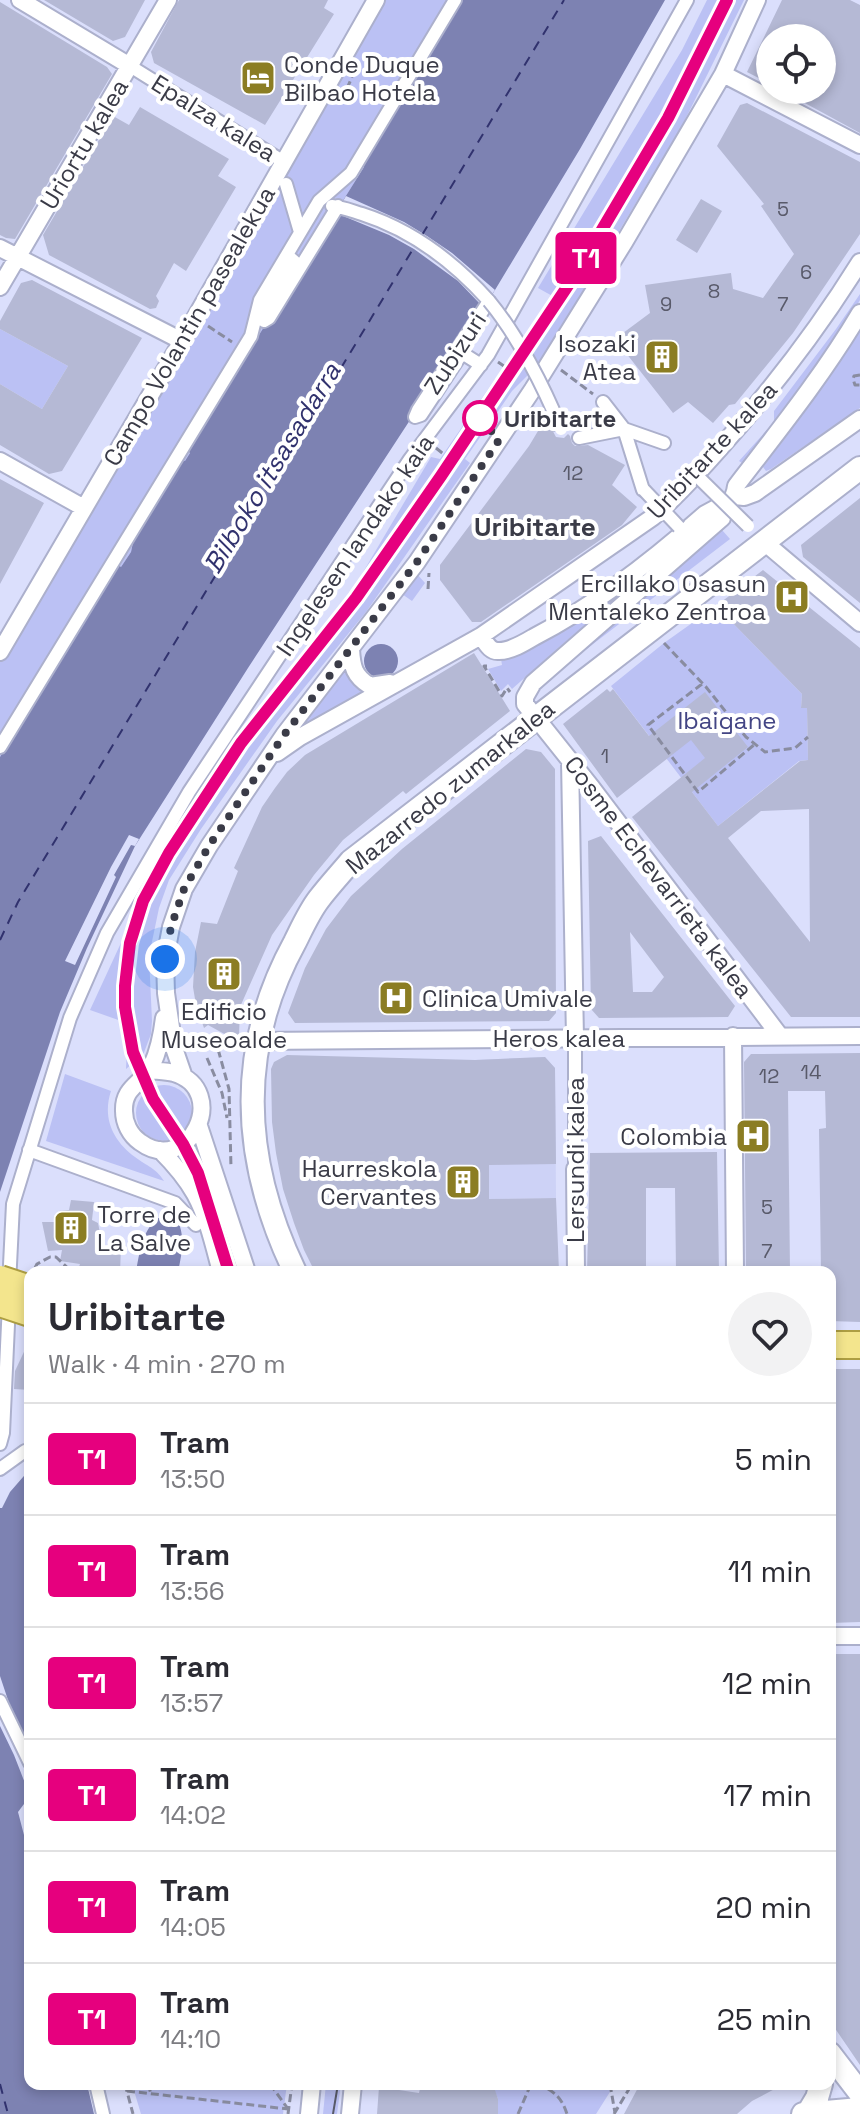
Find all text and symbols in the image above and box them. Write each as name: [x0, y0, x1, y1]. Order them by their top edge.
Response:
map controls: [756, 24, 836, 104]
button: locate: [756, 24, 836, 104]
place label: Conde Duque Bilbao Hotela: [284, 49, 440, 108]
hotel icon: Conde Duque Bilbao Hotela: [239, 59, 277, 97]
street label: Epalza kalea: [146, 67, 282, 169]
street label: Uriortu kalea: [33, 73, 135, 215]
street label: Campo Volantin pasealekua: [96, 180, 282, 471]
house number: 5: [777, 196, 789, 222]
line badge: T1: [550, 232, 622, 284]
text: T1: [571, 240, 601, 276]
house number: 6: [800, 259, 812, 285]
house number: 8: [708, 278, 720, 304]
house number: 9: [660, 291, 672, 317]
house number: 7: [777, 291, 789, 317]
street label: Zubizuri: [417, 306, 493, 400]
place label: Isozaki Atea: [558, 328, 636, 387]
building icon: Isozaki Atea: [643, 338, 681, 376]
water label: Bilboko itsasadarra: [196, 356, 349, 579]
street label: Uribitarte kalea: [640, 374, 784, 525]
marker: Uribitarte: [463, 401, 497, 435]
place label: Uribitarte: [504, 403, 616, 434]
street label: Ingelesen landako kaia: [269, 428, 441, 662]
house number: 12: [563, 460, 583, 486]
district label: Uribitarte: [474, 510, 596, 544]
place label: Ercillako Osasun Mentaleko Zentroa: [548, 568, 766, 627]
hospital icon: Ercillako Osasun Mentaleko Zentroa: [773, 578, 811, 616]
street label: Mazarredo zumarkalea: [339, 693, 561, 881]
park label: Ibaigane: [677, 705, 777, 736]
house number: 1: [601, 743, 609, 769]
street label: Cosme Echevarrieta kalea: [558, 750, 760, 1005]
your location: [145, 939, 185, 979]
building icon: Edificio Museoalde: [205, 955, 243, 993]
hospital icon: Clinica Umivale: [377, 979, 415, 1017]
place label: Clinica Umivale: [422, 983, 593, 1014]
place label: Edificio Museoalde: [161, 996, 287, 1055]
street label: Heros kalea: [493, 1023, 625, 1054]
house number: 14: [801, 1059, 821, 1085]
house number: 12: [759, 1063, 779, 1089]
street label: Lersundi kalea: [560, 1077, 591, 1243]
hospital icon: Colombia: [734, 1117, 772, 1155]
place label: Colombia: [620, 1121, 727, 1152]
place label: Haurreskola Cervantes: [302, 1153, 437, 1212]
building icon: Haurreskola Cervantes: [444, 1163, 482, 1201]
house number: 5: [761, 1194, 773, 1220]
place label: Torre de La Salve: [97, 1199, 191, 1258]
building icon: Torre de La Salve: [52, 1209, 90, 1247]
house number: 7: [761, 1238, 773, 1264]
button: heart: [728, 1292, 812, 1376]
text: Uribitarte: [48, 1293, 226, 1341]
text: Walk · 4 min · 270 m: [48, 1347, 286, 1381]
text: Tram: [160, 1423, 230, 1462]
text: 5 min: [735, 1440, 812, 1479]
text: T1: [77, 1441, 107, 1477]
text: 13:50: [160, 1462, 225, 1496]
text: Tram: [160, 1535, 230, 1574]
text: 11 min: [728, 1552, 812, 1591]
text: T1: [77, 1553, 107, 1589]
text: 13:56: [160, 1574, 225, 1608]
text: Tram: [160, 1647, 230, 1686]
text: 12 min: [722, 1664, 812, 1703]
text: T1: [77, 1665, 107, 1701]
text: 13:57: [160, 1686, 223, 1720]
text: Tram: [160, 1759, 230, 1798]
text: 17 min: [723, 1776, 812, 1815]
text: T1: [77, 1777, 107, 1813]
text: 14:02: [160, 1798, 226, 1832]
text: Tram: [160, 1871, 230, 1910]
text: 20 min: [715, 1888, 812, 1927]
text: T1: [77, 1889, 107, 1925]
text: 14:05: [160, 1910, 226, 1944]
text: Tram: [160, 1983, 230, 2022]
text: 25 min: [717, 2000, 812, 2039]
text: T1: [77, 2001, 107, 2037]
text: 14:10: [160, 2022, 221, 2056]

